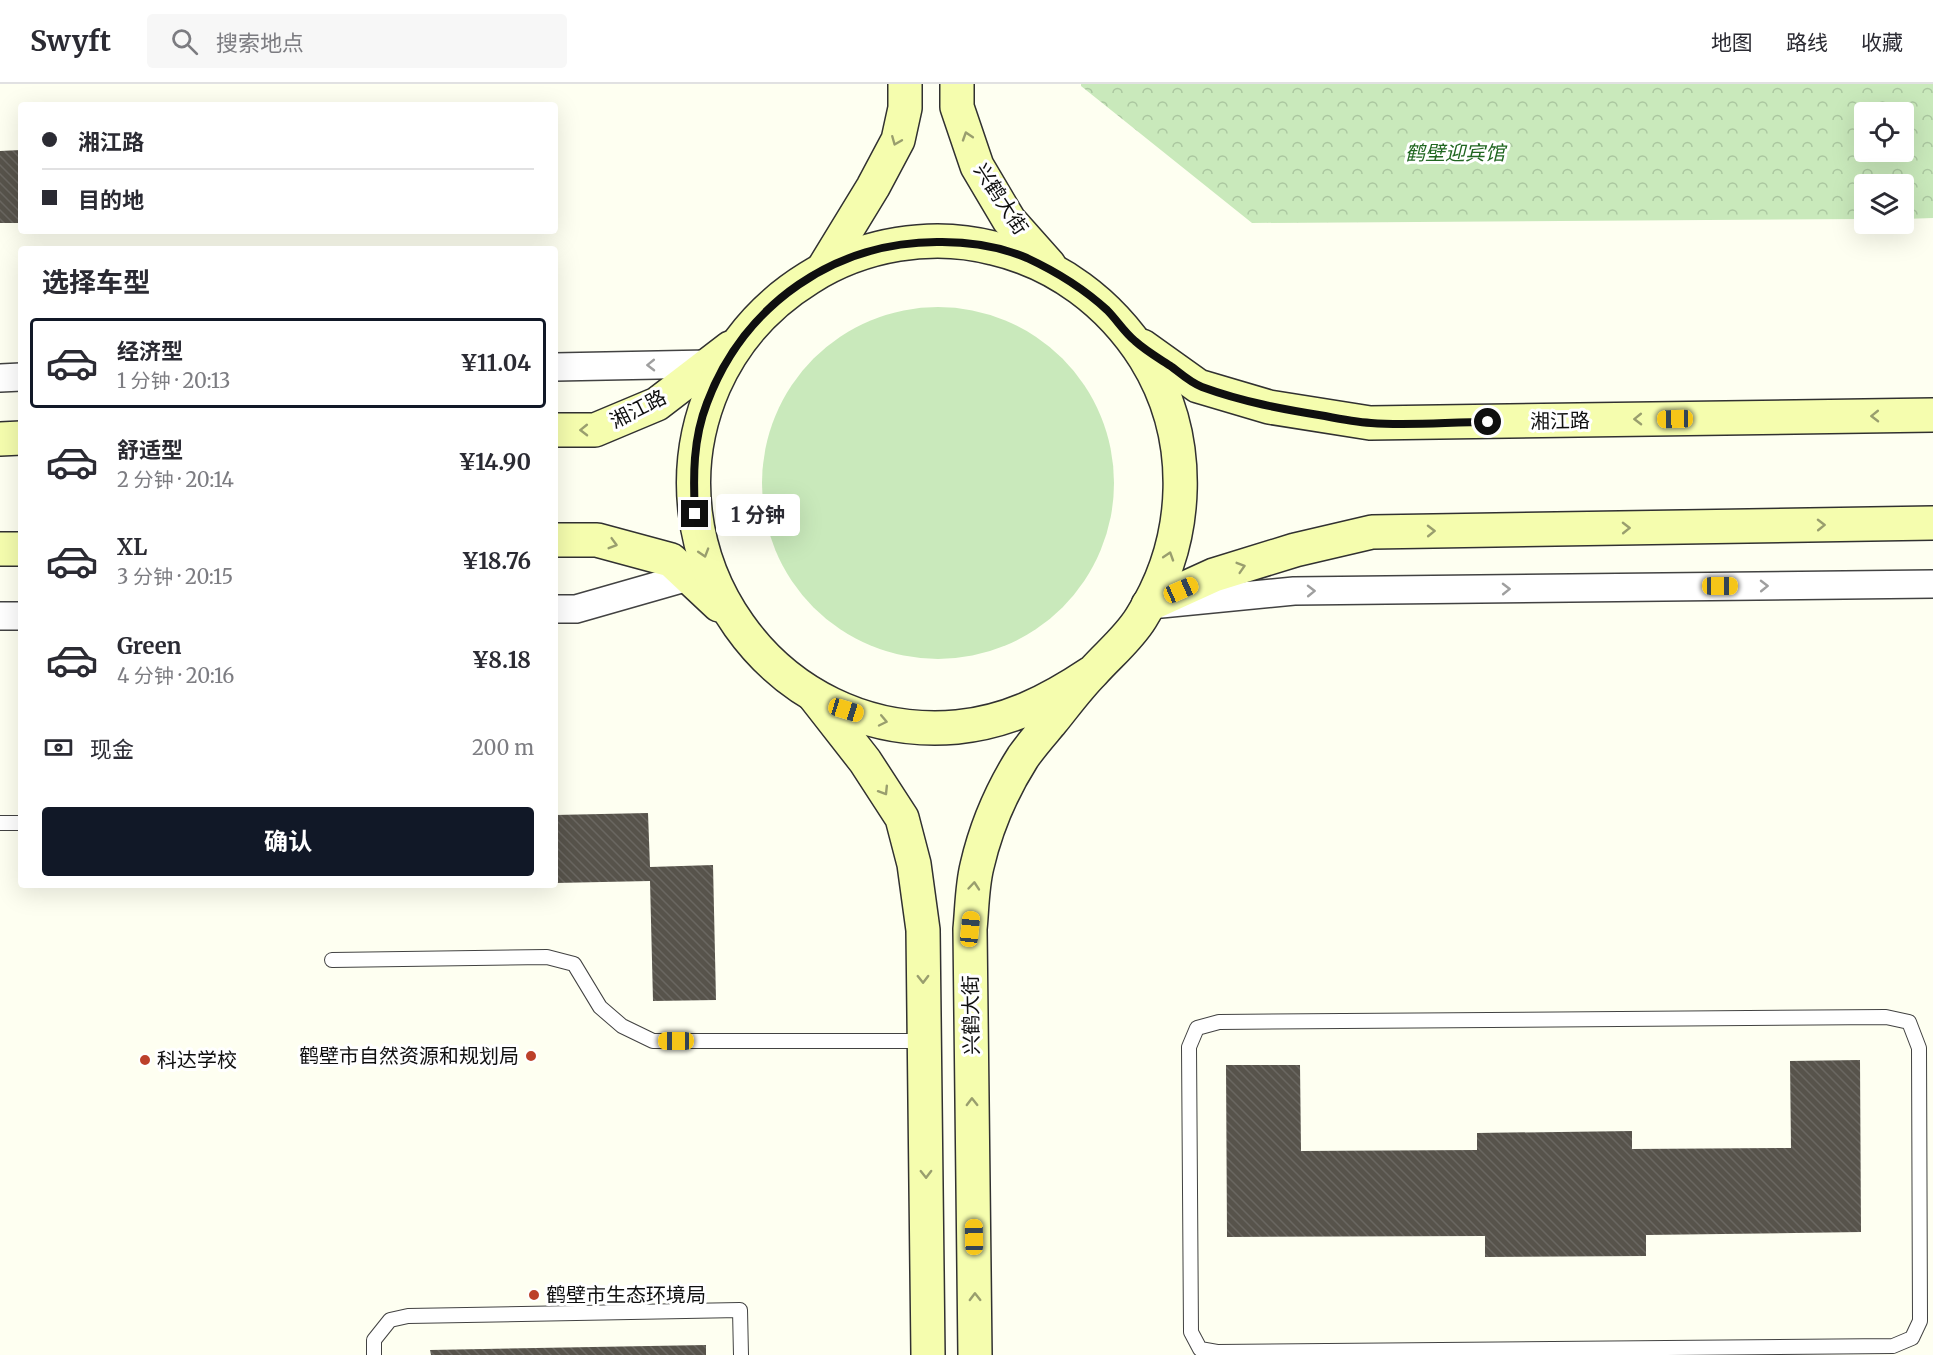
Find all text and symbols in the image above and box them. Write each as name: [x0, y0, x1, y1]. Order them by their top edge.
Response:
search box: [147, 14, 567, 68]
text: Swyft: [30, 23, 111, 59]
icon: search: [168, 25, 201, 58]
text: 搜索地点: [216, 29, 304, 57]
text: 地图: [1711, 29, 1753, 56]
text: 路线: [1786, 29, 1828, 56]
text: 收藏: [1861, 29, 1903, 56]
map controls: [1854, 102, 1914, 234]
button: locate: [1854, 102, 1914, 162]
text: 湘江路: [78, 128, 144, 156]
one-way arrow: [961, 131, 974, 142]
one-way arrow: [891, 135, 903, 146]
park label: 鹤壁迎宾馆: [1405, 140, 1508, 165]
street label: 兴鹤大街: [969, 158, 1034, 239]
button: layers: [1854, 174, 1914, 234]
text: 目的地: [78, 186, 144, 214]
text: 选择车型: [42, 265, 150, 299]
icon: car: [45, 336, 99, 390]
text: 经济型: [117, 337, 183, 365]
text: ¥11.04: [460, 349, 531, 377]
one-way arrow: [646, 359, 655, 371]
text: 1 分钟 · 20:13: [117, 368, 231, 393]
street label: 湘江路: [605, 384, 670, 433]
street label: 湘江路: [1530, 407, 1590, 434]
route start: [1474, 408, 1501, 435]
car: [1657, 410, 1693, 428]
one-way arrow: [1870, 410, 1879, 422]
one-way arrow: [1633, 413, 1642, 426]
one-way arrow: [579, 424, 588, 436]
icon: car: [45, 435, 99, 489]
text: 舒适型: [117, 436, 183, 464]
text: ¥14.90: [458, 448, 531, 476]
text: 2 分钟 · 20:14: [117, 467, 234, 492]
callout: 1 分钟: [716, 493, 800, 535]
route end: [681, 500, 708, 527]
text: 1 分钟: [731, 502, 785, 527]
one-way arrow: [1817, 519, 1826, 531]
one-way arrow: [1622, 522, 1631, 534]
one-way arrow: [1427, 525, 1436, 537]
text: XL: [117, 533, 147, 561]
icon: car: [45, 534, 99, 588]
one-way arrow: [607, 537, 618, 549]
text: ¥18.76: [461, 547, 531, 575]
one-way arrow: [696, 547, 709, 558]
one-way arrow: [1162, 551, 1175, 562]
one-way arrow: [1235, 562, 1246, 574]
text: 3 分钟 · 20:15: [117, 564, 233, 589]
car: [1161, 574, 1201, 606]
car: [1702, 577, 1738, 595]
one-way arrow: [1759, 580, 1768, 592]
one-way arrow: [1501, 583, 1510, 595]
one-way arrow: [1306, 585, 1315, 597]
text: Green: [117, 632, 181, 660]
icon: car: [45, 633, 99, 687]
text: ¥8.18: [472, 646, 531, 674]
text: 4 分钟 · 20:16: [117, 663, 234, 688]
car: [826, 696, 866, 724]
one-way arrow: [878, 713, 888, 726]
icon: cash: [42, 731, 75, 764]
text: 现金: [90, 735, 134, 763]
text: 200 m: [472, 735, 534, 760]
one-way arrow: [877, 785, 889, 795]
button: 确认: [42, 807, 534, 876]
one-way arrow: [967, 881, 980, 890]
car: [959, 910, 981, 948]
one-way arrow: [917, 974, 929, 983]
street label: 兴鹤大街: [957, 975, 984, 1055]
car: [658, 1032, 694, 1050]
place label: 鹤壁市自然资源和规划局: [299, 1043, 519, 1068]
place label: 科达学校: [157, 1047, 237, 1072]
marker: 鹤壁市自然资源和规划局: [524, 1049, 538, 1063]
marker: 科达学校: [138, 1053, 152, 1067]
one-way arrow: [966, 1097, 978, 1106]
one-way arrow: [920, 1169, 932, 1178]
car: [965, 1219, 983, 1255]
place label: 鹤壁市生态环境局: [546, 1282, 706, 1307]
marker: 鹤壁市生态环境局: [527, 1288, 541, 1302]
one-way arrow: [968, 1292, 981, 1301]

